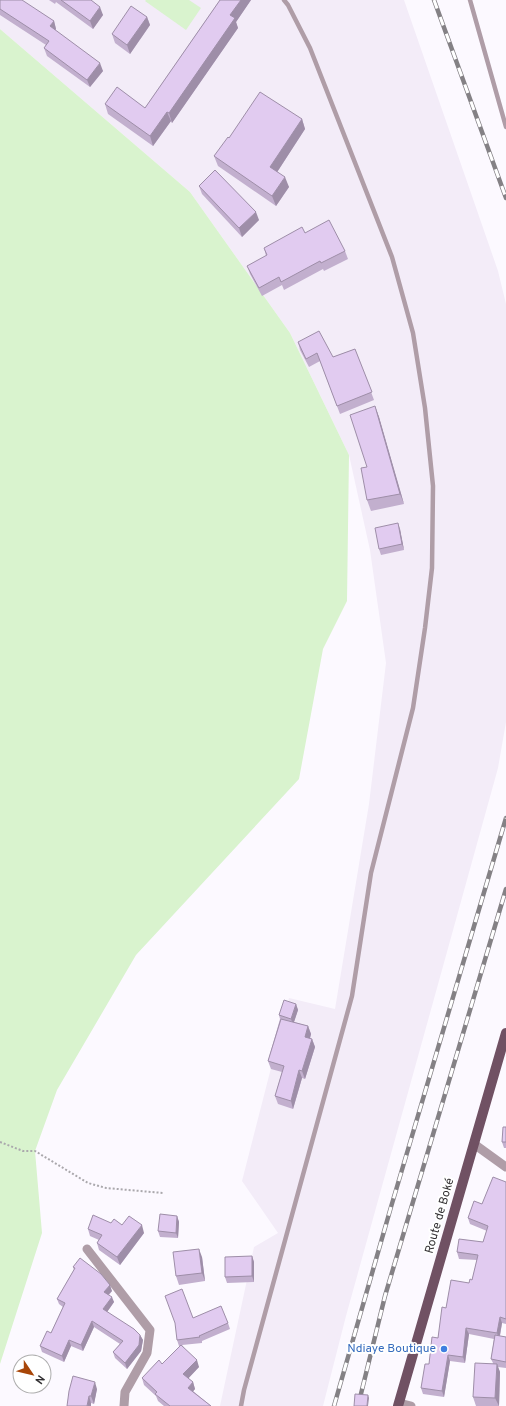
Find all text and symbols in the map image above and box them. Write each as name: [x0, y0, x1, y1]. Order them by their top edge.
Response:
street label: Route de Boké: [422, 1176, 458, 1256]
place label: Ndiaye Boutique: [347, 1341, 436, 1357]
marker: Ndiaye Boutique: [439, 1344, 449, 1354]
north arrow: [12, 1354, 52, 1394]
text: N: [31, 1372, 47, 1386]

